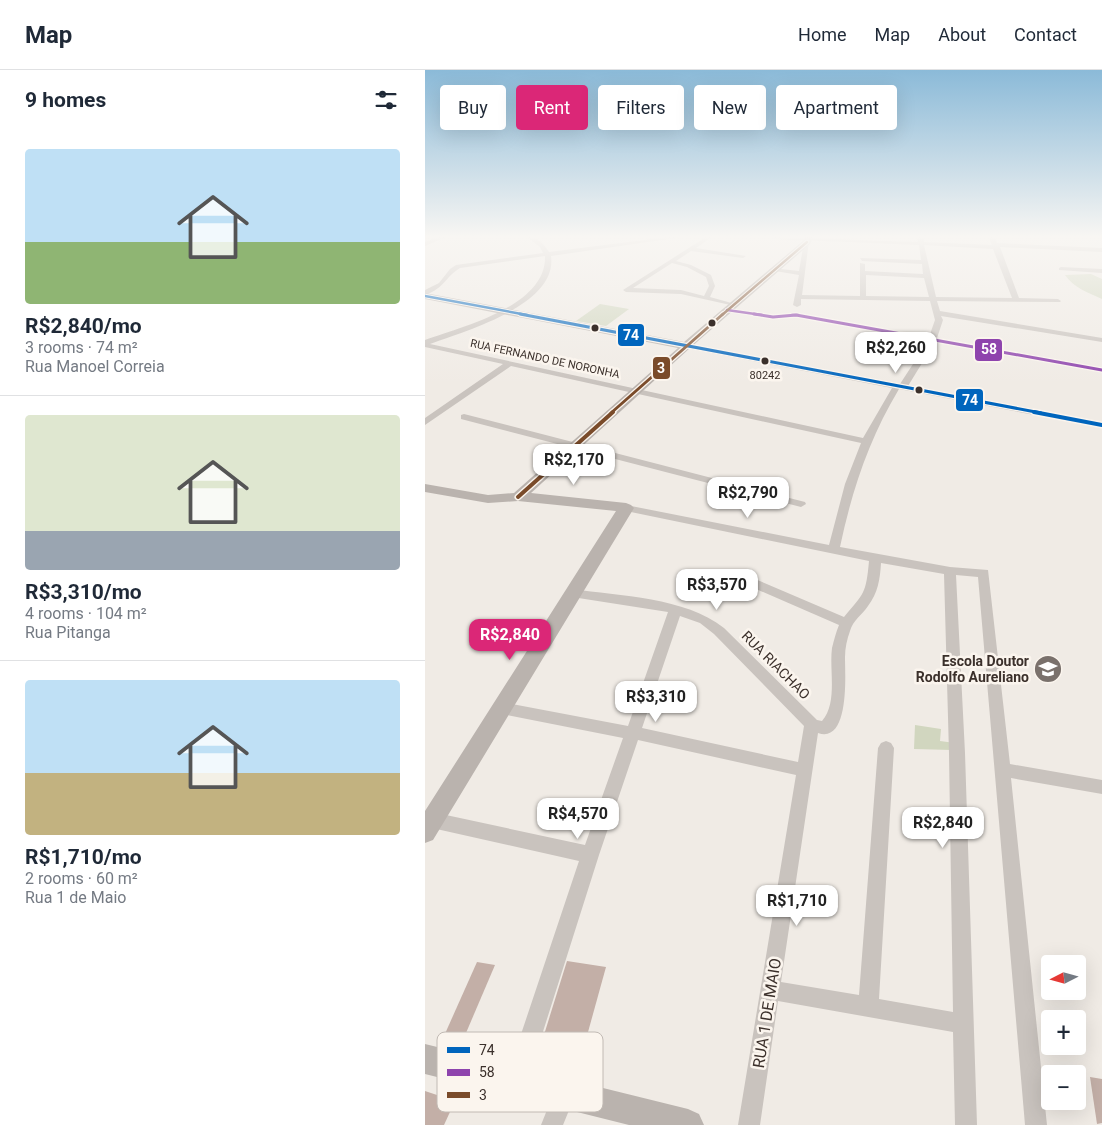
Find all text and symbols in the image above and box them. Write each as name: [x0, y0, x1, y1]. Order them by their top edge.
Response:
text: Map: [25, 21, 72, 49]
text: Home: [798, 24, 847, 45]
text: Map: [875, 24, 910, 45]
text: About: [938, 24, 986, 45]
text: Contact: [1014, 24, 1077, 45]
chip: Buy: [440, 85, 506, 130]
chip: Rent: [516, 85, 588, 130]
chip: Filters: [598, 85, 684, 130]
chip: New: [694, 85, 766, 130]
chip: Apartment: [776, 85, 897, 130]
icon: filters: [372, 86, 400, 114]
text: 9 homes: [25, 88, 106, 112]
icon: home: [168, 182, 258, 272]
text: R$2,840/mo: [25, 314, 142, 338]
unlabelled marker: [707, 318, 717, 328]
unlabelled marker: [590, 323, 600, 333]
line badge: 74: [617, 323, 645, 347]
text: 74: [623, 327, 639, 343]
pin: R$2,260: [850, 332, 942, 374]
street label: RUA FERNANDO DE NORONHA: [469, 337, 622, 381]
text: 3 rooms · 74 m²: [25, 338, 138, 357]
text: R$2,260: [866, 338, 926, 357]
line badge: 58: [974, 338, 1003, 362]
text: 58: [981, 341, 997, 357]
line badge: 3: [652, 356, 671, 380]
marker: 80242: [760, 356, 770, 366]
text: Rua Manoel Correia: [25, 357, 165, 376]
text: 3: [657, 360, 665, 376]
place label: 80242: [750, 369, 780, 382]
unlabelled marker: [914, 385, 924, 395]
line badge: 74: [955, 388, 984, 412]
text: 74: [962, 392, 978, 408]
pin: R$2,170: [528, 444, 620, 486]
icon: home: [168, 447, 258, 537]
text: R$2,170: [544, 450, 604, 469]
pin: R$2,790: [702, 476, 794, 519]
text: R$2,790: [718, 483, 778, 502]
pin: R$3,570: [671, 568, 763, 611]
text: R$3,570: [687, 575, 747, 594]
text: R$3,310/mo: [25, 580, 142, 604]
text: 4 rooms · 104 m²: [25, 604, 147, 623]
pin: R$2,840: [464, 618, 556, 661]
text: Rua Pitanga: [25, 623, 111, 642]
text: R$2,840: [480, 625, 540, 644]
street label: RUA RIACHAO: [739, 628, 813, 702]
place label: Escola Doutor Rodolfo Aureliano: [916, 653, 1029, 685]
school or university icon: Escola Doutor Rodolfo Aureliano: [1033, 654, 1063, 684]
pin: R$3,310: [610, 680, 702, 723]
text: R$3,310: [626, 687, 686, 706]
icon: home: [168, 712, 258, 802]
pin: R$4,570: [532, 798, 624, 840]
text: R$4,570: [548, 804, 608, 823]
pin: R$2,840: [897, 806, 989, 849]
text: R$2,840: [913, 813, 973, 832]
text: R$1,710/mo: [25, 845, 142, 869]
text: 2 rooms · 60 m²: [25, 869, 138, 888]
pin: R$1,710: [751, 884, 843, 927]
text: Rua 1 de Maio: [25, 888, 126, 907]
text: R$1,710: [767, 891, 827, 910]
north arrow: [1041, 955, 1086, 1000]
map controls: [1041, 955, 1086, 1110]
street label: RUA 1 DE MAIO: [749, 957, 785, 1069]
button: +: [1041, 1010, 1086, 1055]
legend: [437, 1032, 603, 1112]
text: 74: [479, 1042, 495, 1058]
text: 58: [479, 1064, 495, 1080]
button: −: [1041, 1065, 1086, 1110]
text: 3: [479, 1087, 487, 1103]

